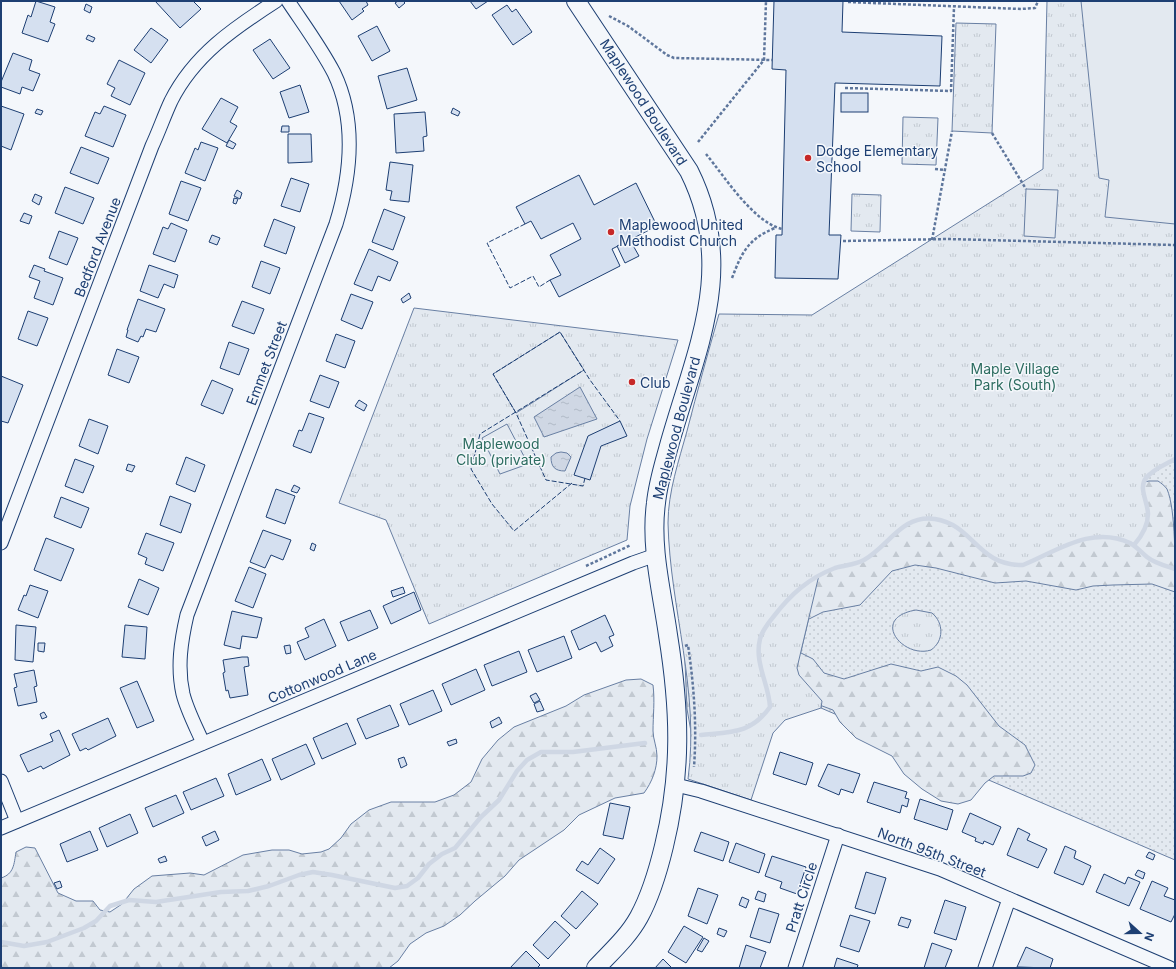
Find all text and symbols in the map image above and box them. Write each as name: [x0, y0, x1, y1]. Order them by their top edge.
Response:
street label: Maplewood Boulevard: [597, 36, 691, 168]
place label: Dodge Elementary School: [816, 142, 938, 175]
marker: Dodge Elementary School: [803, 153, 813, 163]
street label: Bedford Avenue: [70, 195, 124, 299]
place label: Maplewood United Methodist Church: [619, 216, 743, 249]
marker: Maplewood United Methodist Church: [606, 227, 616, 237]
street label: Emmet Street: [242, 318, 290, 408]
street label: Maplewood Boulevard: [649, 355, 703, 501]
park label: Maple Village Park (South): [970, 360, 1060, 393]
place label: Club: [640, 374, 670, 391]
marker: Club: [627, 377, 637, 387]
park label: Maplewood Club (private): [456, 435, 546, 468]
street label: Cottonwood Lane: [265, 645, 379, 707]
street label: North 95th Street: [875, 824, 989, 881]
street label: Pratt Circle: [782, 860, 820, 934]
north arrow: [1120, 913, 1160, 953]
text: N: [1141, 930, 1157, 943]

